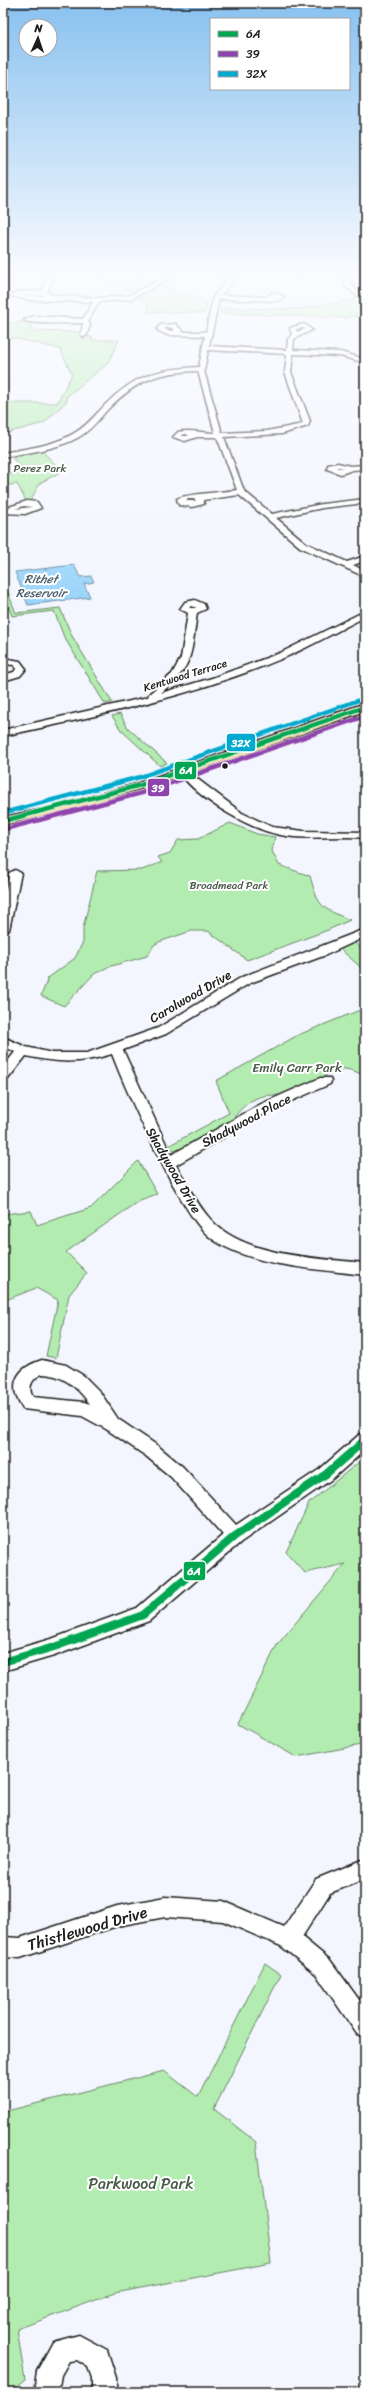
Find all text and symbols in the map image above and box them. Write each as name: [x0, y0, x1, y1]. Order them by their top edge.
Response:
north arrow: [18, 18, 58, 58]
legend: [210, 18, 350, 90]
text: N: [33, 19, 43, 38]
text: 6A: [246, 23, 261, 45]
text: 39: [246, 43, 260, 65]
text: 32X: [246, 63, 268, 85]
park label: Perez Park: [14, 459, 67, 478]
water label: Rithet Reservoir: [16, 568, 68, 604]
street label: Kentwood Terrace: [141, 654, 230, 697]
line badge: 32X: [226, 733, 256, 752]
text: 32X: [230, 734, 252, 753]
line badge: 6A: [174, 761, 197, 780]
text: 6A: [178, 761, 193, 780]
unlabelled marker: [220, 761, 230, 771]
line badge: 39: [147, 778, 170, 797]
text: 39: [151, 779, 165, 798]
park label: Broadmead Park: [190, 876, 269, 895]
street label: Carolwood Drive: [145, 964, 236, 1029]
park label: Emily Carr Park: [252, 1056, 342, 1079]
street label: Shadywood Place: [197, 1087, 295, 1154]
street label: Shadywood Drive: [139, 1123, 208, 1218]
line badge: 6A: [183, 1561, 206, 1581]
text: 6A: [186, 1562, 201, 1581]
street label: Thistlewood Drive: [24, 1897, 151, 1959]
park label: Parkwood Park: [88, 2169, 194, 2198]

